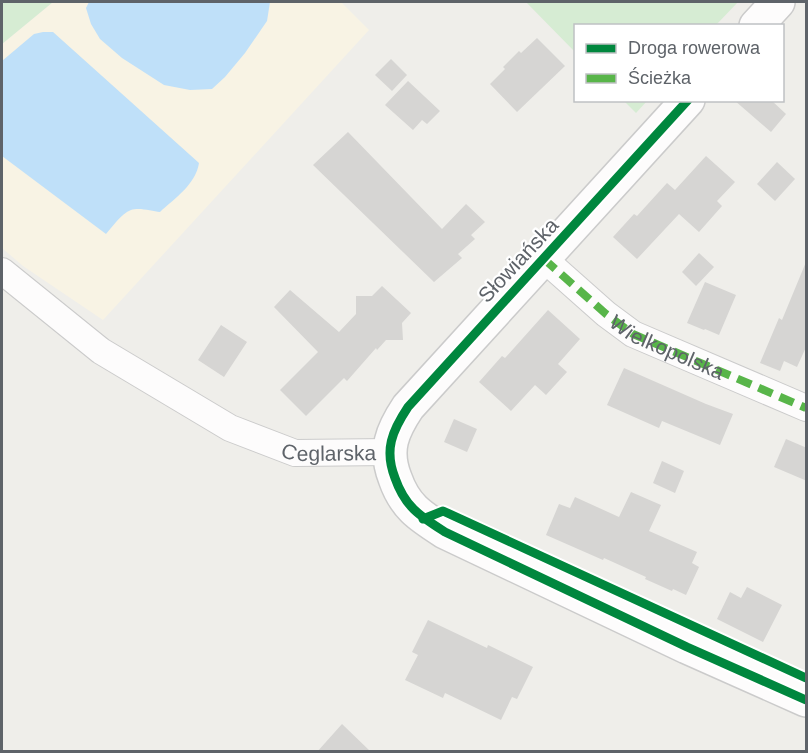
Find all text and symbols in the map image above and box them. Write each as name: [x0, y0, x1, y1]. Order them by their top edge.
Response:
legend: [574, 24, 784, 102]
text: Droga rowerowa: [628, 38, 761, 58]
text: Ścieżka: [628, 67, 692, 88]
street label: Słowiańska: [473, 213, 563, 307]
street label: Wielkopolska: [606, 310, 728, 383]
street label: Ceglarska: [278, 437, 377, 464]

